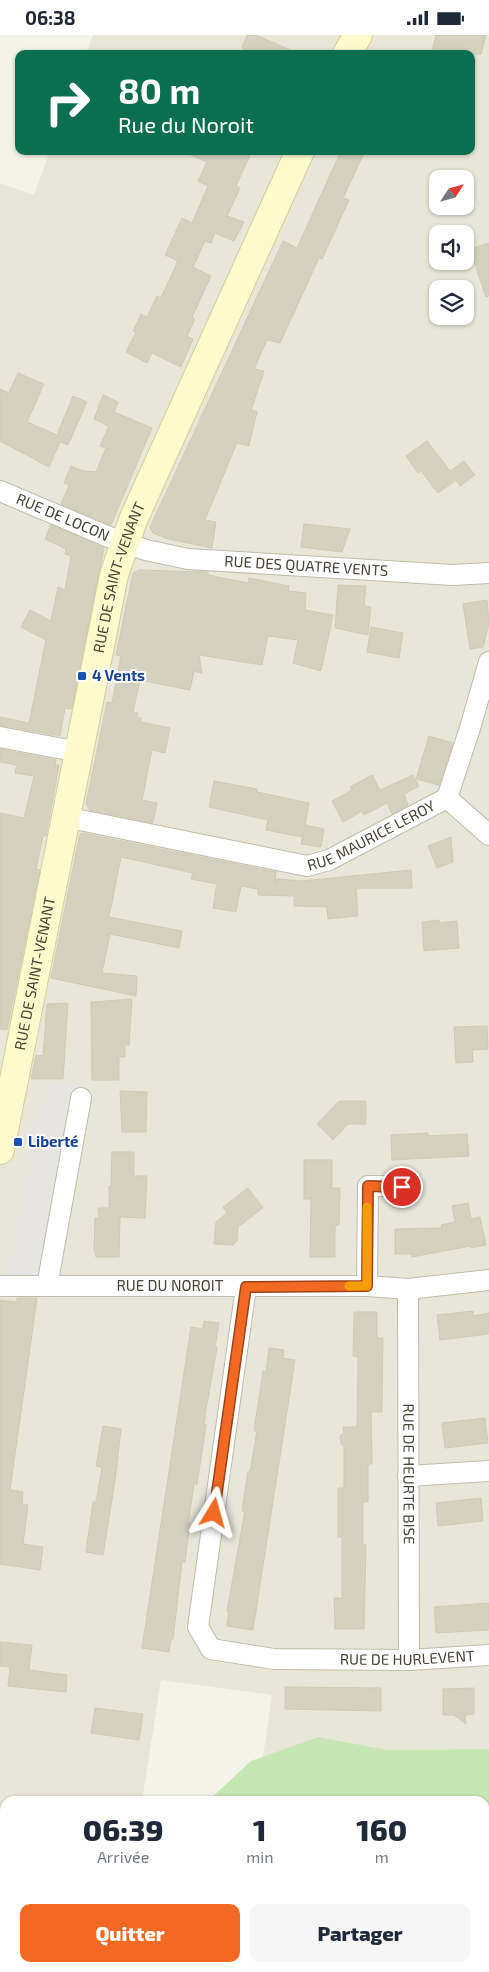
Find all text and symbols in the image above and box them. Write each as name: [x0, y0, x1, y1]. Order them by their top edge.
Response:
text: 06:38: [25, 6, 76, 29]
text: 80 m: [118, 69, 200, 111]
icon: right: [35, 70, 100, 135]
text: Rue du Noroit: [118, 111, 254, 137]
north arrow: [429, 170, 474, 215]
map controls: [429, 170, 474, 325]
button: sound: [429, 225, 474, 270]
button: layers: [429, 280, 474, 325]
street label: RUE DE LOCON: [14, 489, 112, 544]
street label: RUE DE SAINT-VENANT: [89, 499, 148, 654]
street label: RUE DES QUATRE VENTS: [224, 551, 389, 579]
place label: 4 Vents: [92, 666, 145, 684]
marker: 4 Vents: [76, 670, 88, 682]
street label: RUE MAURICE LEROY: [305, 796, 438, 874]
street label: RUE DE SAINT-VENANT: [10, 895, 58, 1052]
place label: Liberté: [28, 1132, 79, 1150]
marker: Liberté: [12, 1136, 24, 1148]
pin: [381, 1166, 423, 1208]
icon: arrive: [388, 1173, 416, 1201]
street label: RUE DU NOROIT: [117, 1276, 224, 1294]
street label: RUE DE HEURTE BISE: [400, 1404, 419, 1544]
position arrow: [187, 1486, 239, 1538]
street label: RUE DE HURLEVENT: [340, 1646, 475, 1668]
text: 06:39: [83, 1811, 163, 1847]
text: 1: [253, 1811, 267, 1847]
text: 160: [356, 1811, 407, 1847]
text: Arrivée: [97, 1847, 149, 1866]
text: min: [246, 1847, 273, 1866]
text: m: [375, 1847, 389, 1866]
button: Quitter: [20, 1904, 240, 1962]
button: Partager: [250, 1904, 470, 1962]

